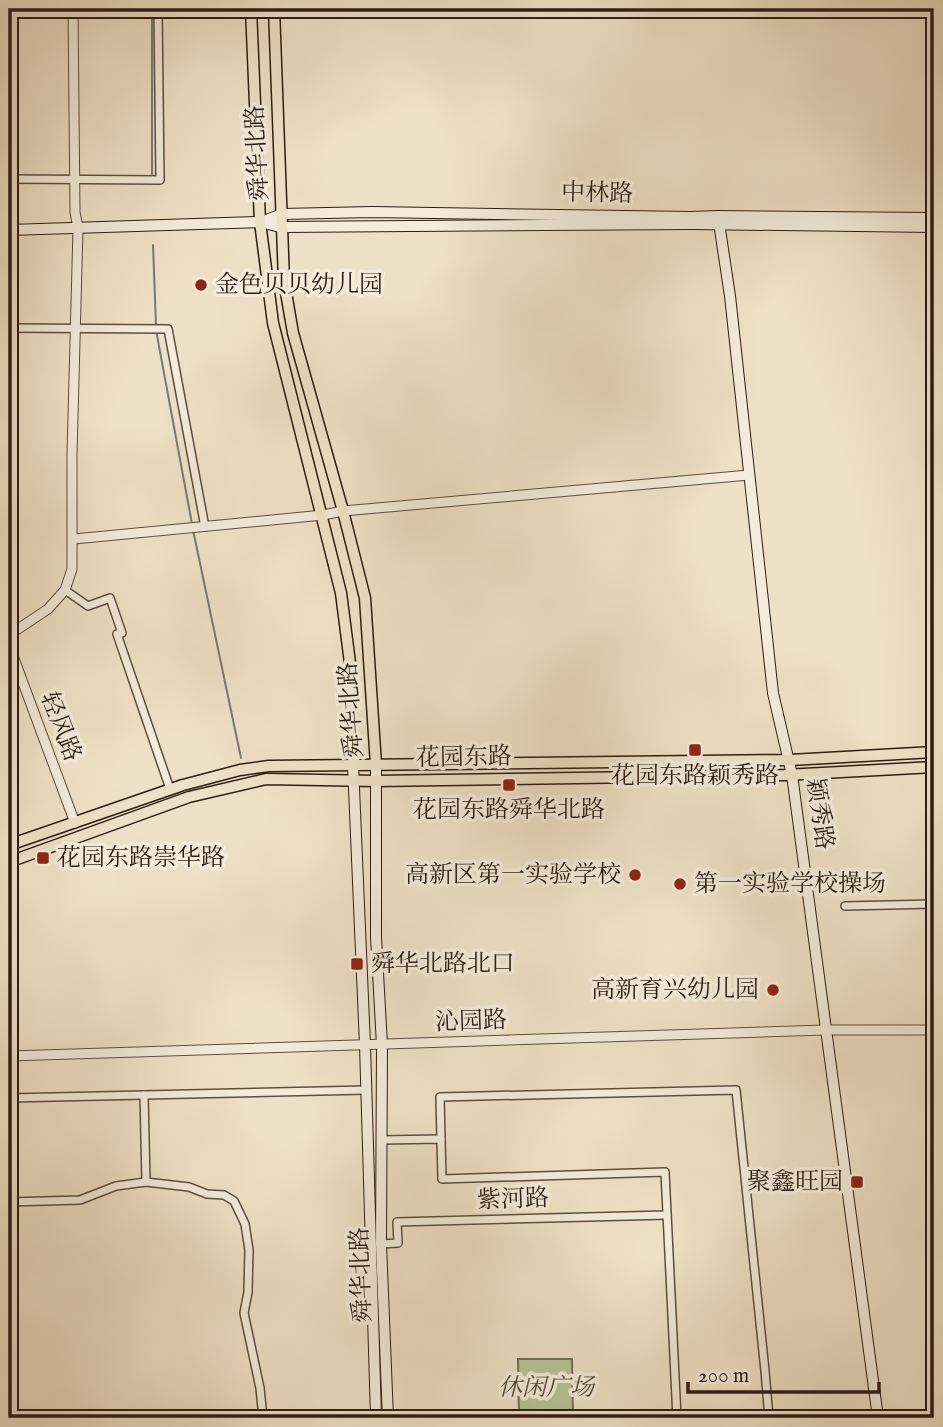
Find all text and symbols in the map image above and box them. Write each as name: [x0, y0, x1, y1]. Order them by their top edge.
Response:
street label: 舜华北路: [240, 104, 276, 202]
street label: 中林路: [561, 178, 633, 210]
place label: 金色贝贝幼儿园: [215, 270, 383, 301]
marker: 金色贝贝幼儿园: [193, 277, 209, 293]
street label: 舜华北路: [333, 661, 371, 759]
street label: 轻风路: [33, 688, 87, 766]
street label: 花园东路: [416, 742, 512, 774]
marker: 花园东路颖秀路: [687, 742, 703, 758]
place label: 花园东路颖秀路: [611, 761, 779, 792]
street label: 颖秀路: [799, 776, 839, 852]
marker: 花园东路舜华北路: [501, 777, 517, 793]
place label: 花园东路舜华北路: [413, 795, 605, 826]
place label: 花园东路崇华路: [57, 843, 225, 874]
marker: 花园东路崇华路: [35, 850, 51, 866]
place label: 高新区第一实验学校: [405, 860, 621, 891]
marker: 高新区第一实验学校: [627, 867, 643, 883]
place label: 第一实验学校操场: [694, 869, 886, 900]
marker: 第一实验学校操场: [672, 876, 688, 892]
place label: 舜华北路北口: [371, 949, 515, 980]
marker: 舜华北路北口: [349, 956, 365, 972]
place label: 高新育兴幼儿园: [591, 975, 759, 1006]
marker: 高新育兴幼儿园: [765, 982, 781, 998]
street label: 沁园路: [434, 1005, 508, 1039]
place label: 聚鑫旺园: [747, 1167, 843, 1198]
marker: 聚鑫旺园: [849, 1174, 865, 1190]
street label: 紫河路: [476, 1183, 550, 1217]
street label: 舜华北路: [345, 1226, 379, 1324]
scale bar: [688, 1350, 878, 1394]
text: 200 m: [698, 1363, 749, 1390]
park label: 休闲广场: [498, 1373, 596, 1404]

